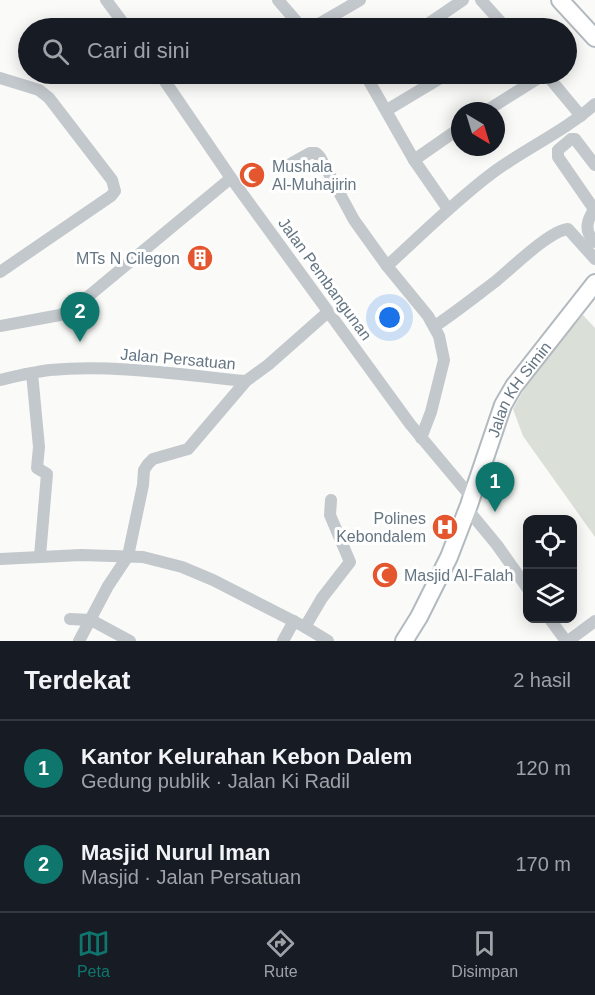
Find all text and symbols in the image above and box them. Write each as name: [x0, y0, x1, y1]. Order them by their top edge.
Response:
search box: [18, 18, 577, 84]
icon: search: [39, 35, 72, 68]
text: Cari di sini: [87, 38, 190, 63]
north arrow: [451, 102, 505, 156]
place label: Mushala Al-Muhajirin: [272, 158, 356, 193]
mosque icon: Mushala Al-Muhajirin: [237, 160, 267, 190]
street label: Jalan Pembangunan: [275, 215, 375, 343]
building icon: MTs N Cilegon: [185, 243, 215, 273]
place label: MTs N Cilegon: [76, 250, 180, 267]
pin: 2: [60, 292, 100, 342]
your location: [375, 303, 404, 332]
street label: Jalan KH Simin: [484, 338, 554, 439]
street label: Jalan Persatuan: [120, 345, 236, 373]
pin: 1: [476, 462, 514, 512]
place label: Polines Kebondalem: [336, 510, 426, 545]
hospital icon: Polines Kebondalem: [430, 512, 460, 542]
map controls: [523, 515, 577, 623]
button: locate: [523, 515, 577, 569]
mosque icon: Masjid Al-Falah: [370, 560, 400, 590]
place label: Masjid Al-Falah: [404, 567, 513, 584]
button: layers: [523, 569, 577, 623]
text: Terdekat: [24, 665, 130, 695]
text: 2 hasil: [513, 669, 571, 691]
text: Kantor Kelurahan Kebon Dalem: [81, 744, 412, 769]
text: 1: [38, 757, 49, 779]
text: 120 m: [515, 757, 571, 779]
text: Gedung publik · Jalan Ki Radil: [81, 770, 350, 792]
text: Masjid Nurul Iman: [81, 840, 270, 865]
text: 2: [38, 853, 49, 875]
text: 170 m: [515, 853, 571, 875]
text: Masjid · Jalan Persatuan: [81, 866, 301, 888]
tab: Peta: [77, 927, 110, 981]
tab: Rute: [264, 927, 298, 981]
tab: Disimpan: [451, 927, 518, 981]

